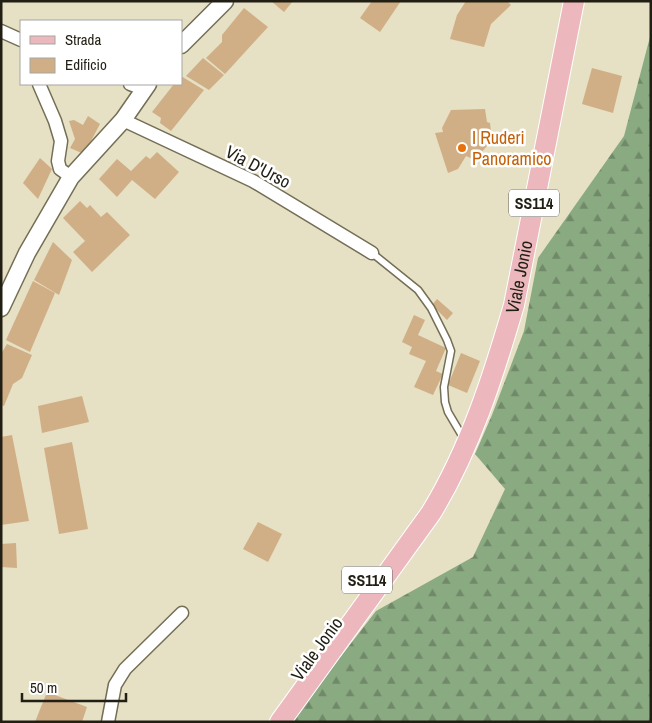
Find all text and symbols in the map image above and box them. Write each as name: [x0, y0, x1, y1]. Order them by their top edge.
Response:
legend: [20, 20, 182, 85]
text: Strada: [65, 29, 101, 50]
text: Edificio: [65, 54, 107, 75]
place label: I Ruderi Panoramico: [472, 125, 552, 171]
street label: Via D'Urso: [221, 139, 295, 194]
marker: I Ruderi Panoramico: [456, 142, 468, 154]
road number: SS114: [509, 190, 559, 217]
street label: Viale Jonio: [499, 238, 538, 316]
road number: SS114: [342, 566, 392, 594]
street label: Viale Jonio: [285, 612, 348, 686]
scale bar: [22, 670, 126, 702]
text: 50 m: [30, 677, 57, 698]

